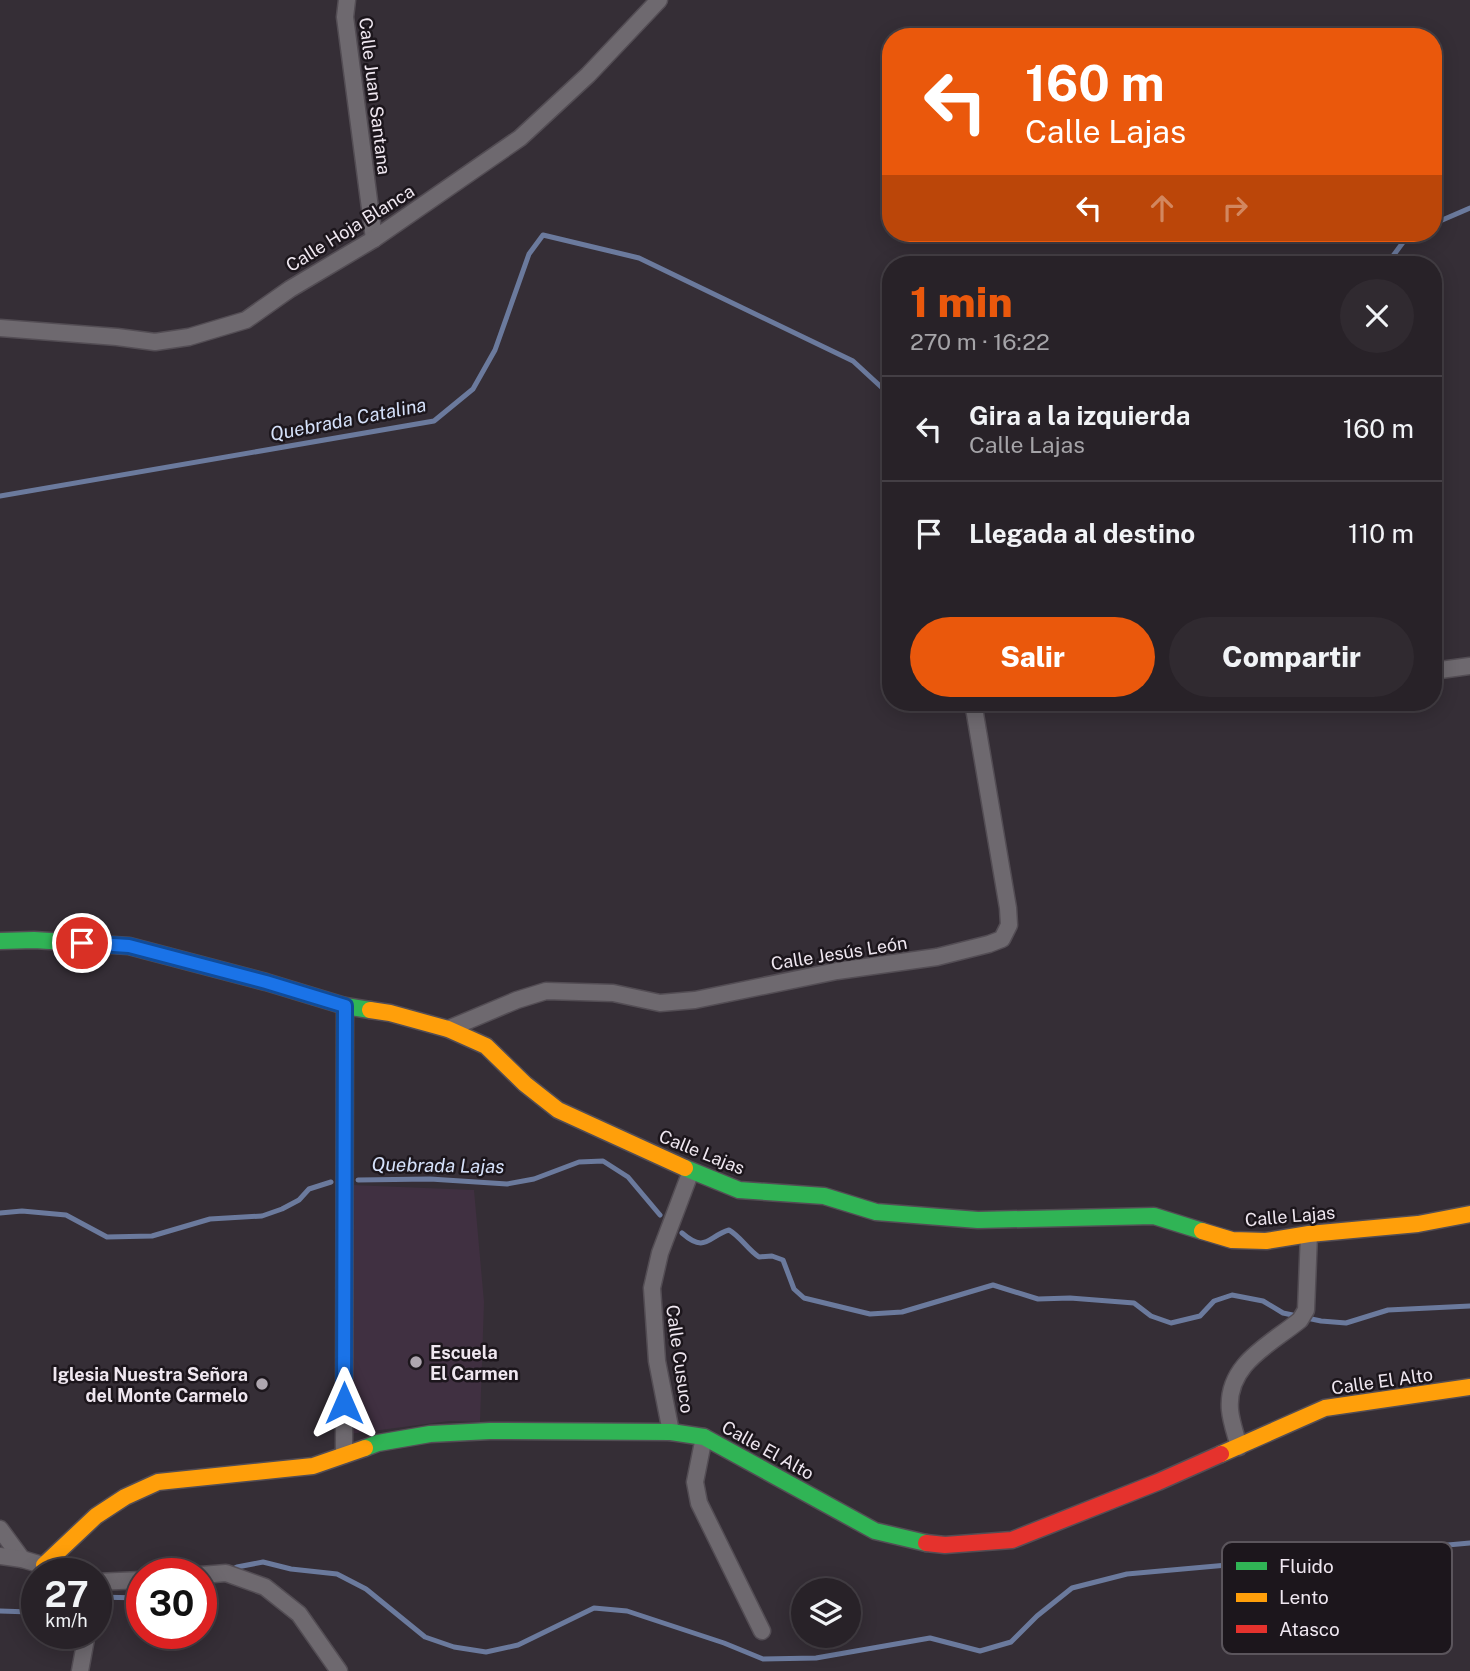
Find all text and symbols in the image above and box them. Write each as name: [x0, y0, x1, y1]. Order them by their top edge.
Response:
street label: Calle Juan Santana: [355, 16, 395, 176]
text: 160 m: [1025, 54, 1165, 112]
icon: left: [910, 56, 1001, 147]
text: Calle Lajas: [1025, 113, 1186, 150]
street label: Calle Hoja Blanca: [282, 180, 418, 276]
icon: left: [1070, 189, 1108, 227]
icon: ahead: [1143, 189, 1181, 227]
icon: right: [1216, 189, 1254, 227]
text: 1 min: [910, 277, 1013, 326]
button: close: [1340, 279, 1414, 353]
text: 270 m · 16:22: [910, 328, 1050, 355]
water label: Quebrada Catalina: [268, 393, 428, 445]
text: Gira a la izquierda: [969, 400, 1191, 431]
icon: left: [910, 410, 948, 448]
text: 160 m: [1343, 413, 1414, 444]
text: Calle Lajas: [969, 431, 1085, 458]
icon: arrive: [910, 515, 948, 553]
text: Llegada al destino: [969, 518, 1195, 549]
text: 110 m: [1348, 518, 1414, 549]
button: Salir: [910, 617, 1155, 697]
button: Compartir: [1169, 617, 1414, 697]
pin: [52, 913, 112, 973]
icon: arrive: [63, 924, 101, 962]
street label: Calle Jesús León: [769, 932, 909, 974]
street label: Calle Lajas: [656, 1125, 748, 1179]
water label: Quebrada Lajas: [371, 1153, 505, 1177]
street label: Calle Lajas: [1244, 1202, 1336, 1230]
street label: Calle Cusuco: [662, 1303, 698, 1415]
place label: Escuela El Carmen: [430, 1342, 519, 1384]
marker: Escuela El Carmen: [408, 1354, 424, 1370]
street label: Calle El Alto: [1330, 1363, 1434, 1399]
place label: Iglesia Nuestra Señora del Monte Carmelo: [52, 1364, 248, 1406]
position arrow: [307, 1366, 381, 1440]
marker: Iglesia Nuestra Señora del Monte Carmelo: [254, 1376, 270, 1392]
street label: Calle El Alto: [718, 1416, 818, 1484]
legend: [1222, 1542, 1452, 1654]
text: Fluido: [1279, 1555, 1334, 1577]
speed limit sign: 30: [126, 1558, 217, 1649]
text: 27: [44, 1574, 89, 1615]
map controls: [791, 1578, 861, 1648]
button: layers: [791, 1578, 861, 1648]
text: Lento: [1279, 1586, 1329, 1608]
text: km/h: [45, 1610, 88, 1631]
text: Atasco: [1279, 1618, 1340, 1640]

